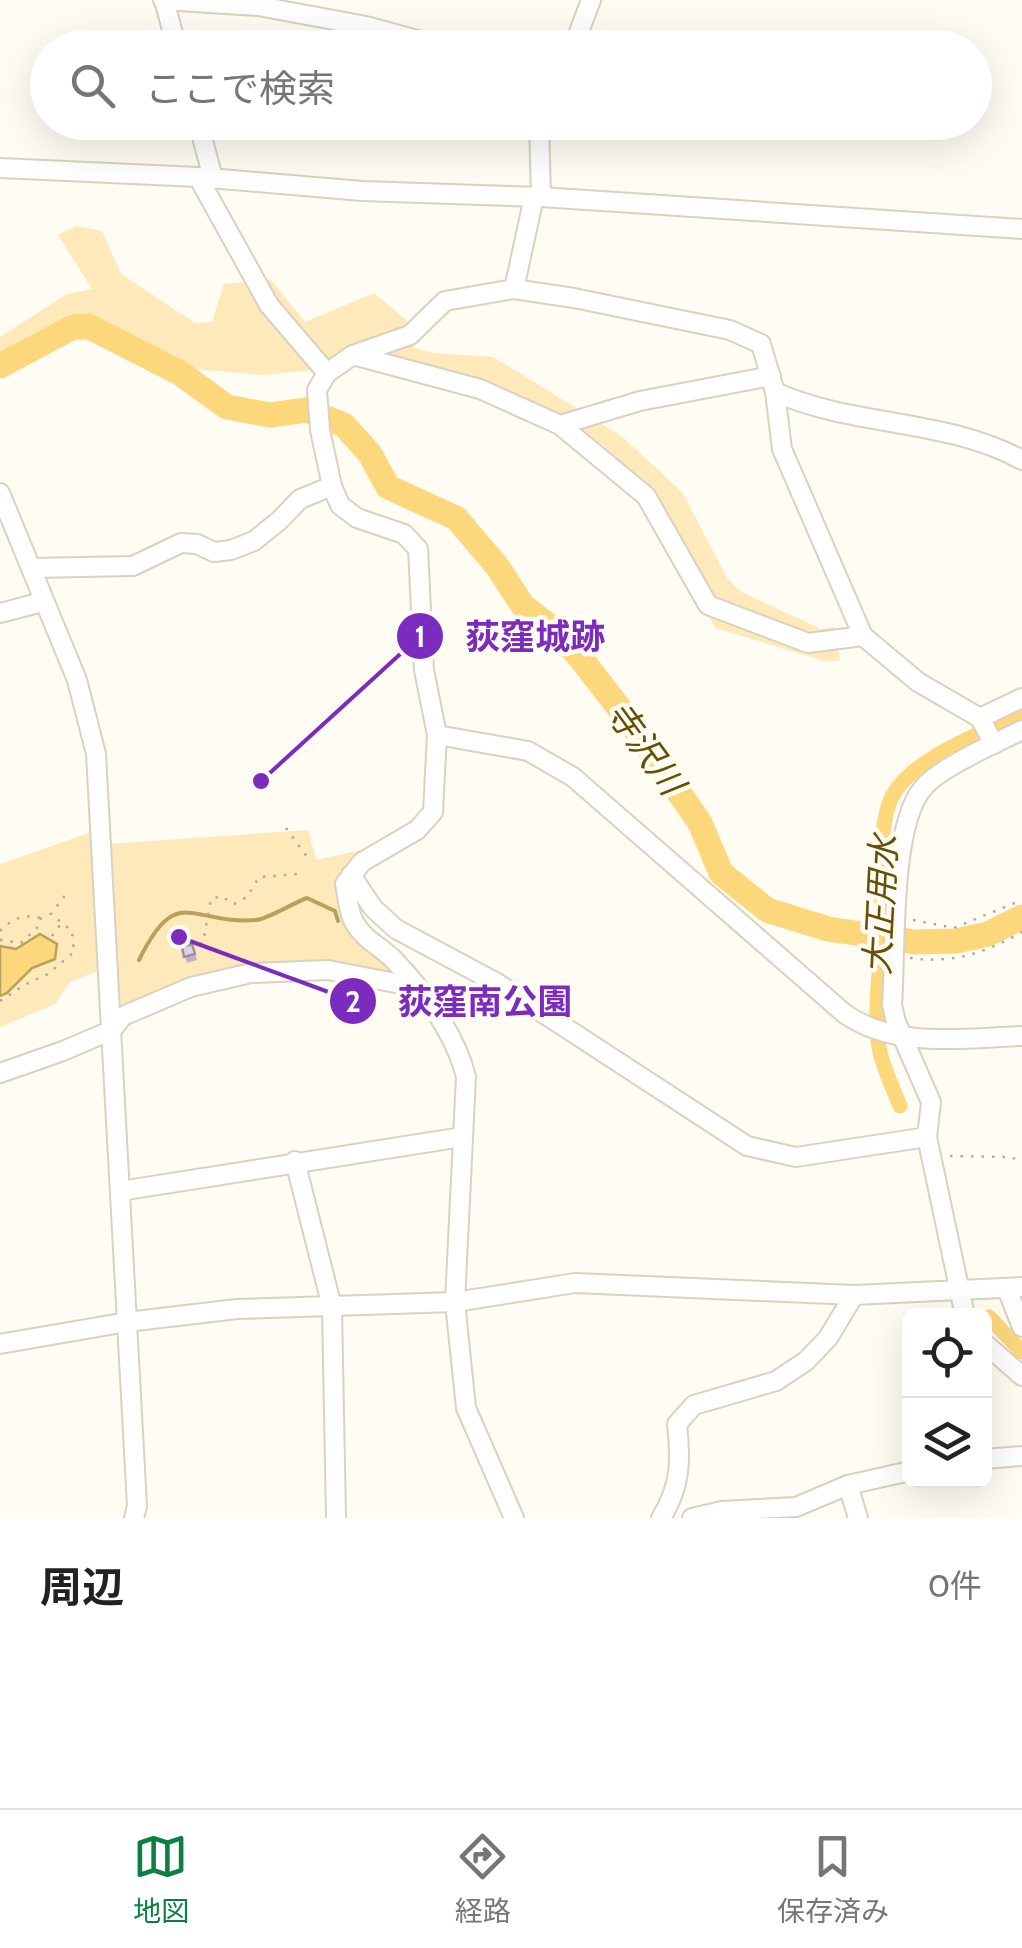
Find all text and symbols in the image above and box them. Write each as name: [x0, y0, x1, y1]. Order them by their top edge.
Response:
search box: [30, 30, 992, 140]
icon: search: [65, 58, 120, 113]
text: ここで検索: [145, 65, 335, 112]
callout: 荻窪城跡: [395, 604, 625, 669]
text: 荻窪城跡: [465, 615, 605, 658]
text: 1: [414, 618, 426, 655]
water label: 寺沢川: [597, 693, 696, 806]
water label: 大正用水: [855, 830, 906, 976]
callout: 荻窪南公園: [328, 969, 593, 1034]
text: 荻窪南公園: [397, 980, 573, 1023]
text: 2: [345, 983, 361, 1020]
map controls: [902, 1308, 992, 1488]
button: locate: [902, 1308, 992, 1398]
button: layers: [902, 1398, 992, 1488]
text: 周辺: [40, 1561, 124, 1613]
text: 0件: [928, 1566, 982, 1605]
tab: 地図: [133, 1829, 189, 1929]
tab: 経路: [455, 1829, 511, 1929]
tab: 保存済み: [777, 1829, 889, 1929]

